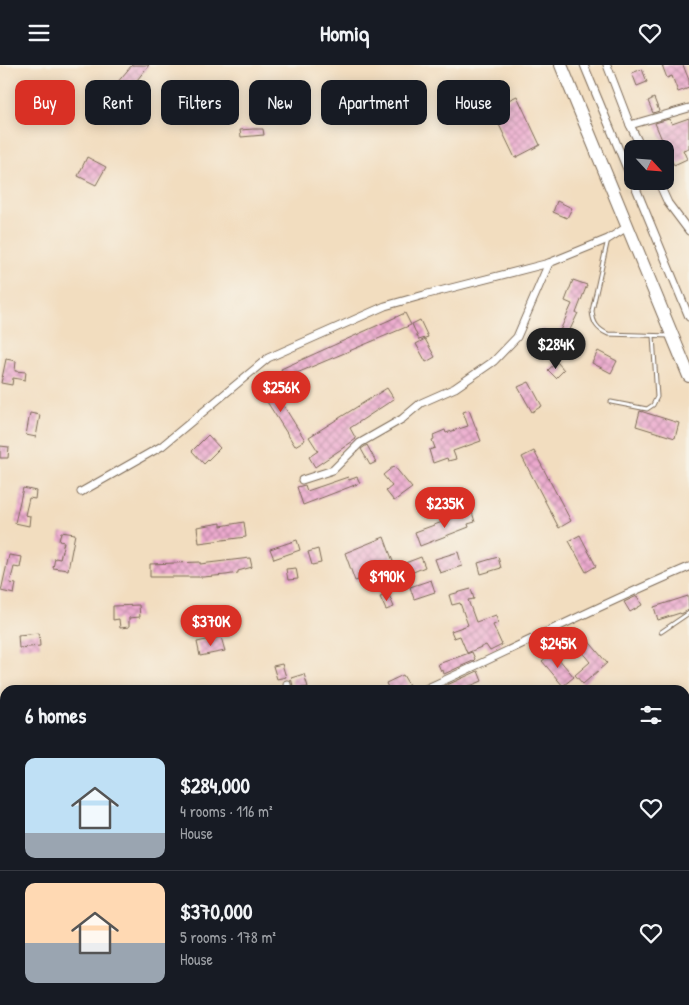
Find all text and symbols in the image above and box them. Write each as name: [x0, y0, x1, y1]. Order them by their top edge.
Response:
text: Homiq: [320, 18, 369, 48]
icon: menu: [25, 19, 53, 47]
icon: heart: [636, 19, 664, 47]
chip: Buy: [15, 80, 75, 125]
chip: Rent: [85, 80, 151, 125]
chip: Filters: [161, 80, 239, 125]
chip: New: [249, 80, 311, 125]
chip: Apartment: [321, 80, 427, 125]
chip: House: [437, 80, 510, 125]
north arrow: [624, 140, 674, 190]
map controls: [624, 140, 674, 190]
pin: $284K: [521, 327, 591, 370]
text: $284K: [538, 333, 574, 355]
pin: $256K: [246, 371, 316, 413]
text: $256K: [262, 376, 300, 398]
pin: $235K: [410, 487, 480, 529]
text: $235K: [426, 492, 464, 514]
pin: $190K: [352, 559, 422, 602]
text: $190K: [369, 565, 405, 587]
pin: $370K: [176, 605, 246, 647]
text: $370K: [192, 610, 230, 632]
pin: $245K: [523, 627, 593, 669]
text: $245K: [540, 632, 576, 654]
text: 6 homes: [25, 701, 86, 730]
icon: filters: [637, 701, 665, 729]
text: $284,000: [180, 771, 250, 800]
icon: home: [65, 778, 125, 838]
icon: heart: [637, 794, 665, 822]
text: 4 rooms · 116 m²: [180, 800, 273, 822]
text: House: [180, 822, 213, 844]
text: $370,000: [180, 897, 252, 926]
icon: home: [65, 903, 125, 963]
icon: heart: [637, 919, 665, 947]
text: 5 rooms · 178 m²: [180, 926, 276, 948]
text: House: [180, 948, 213, 970]

